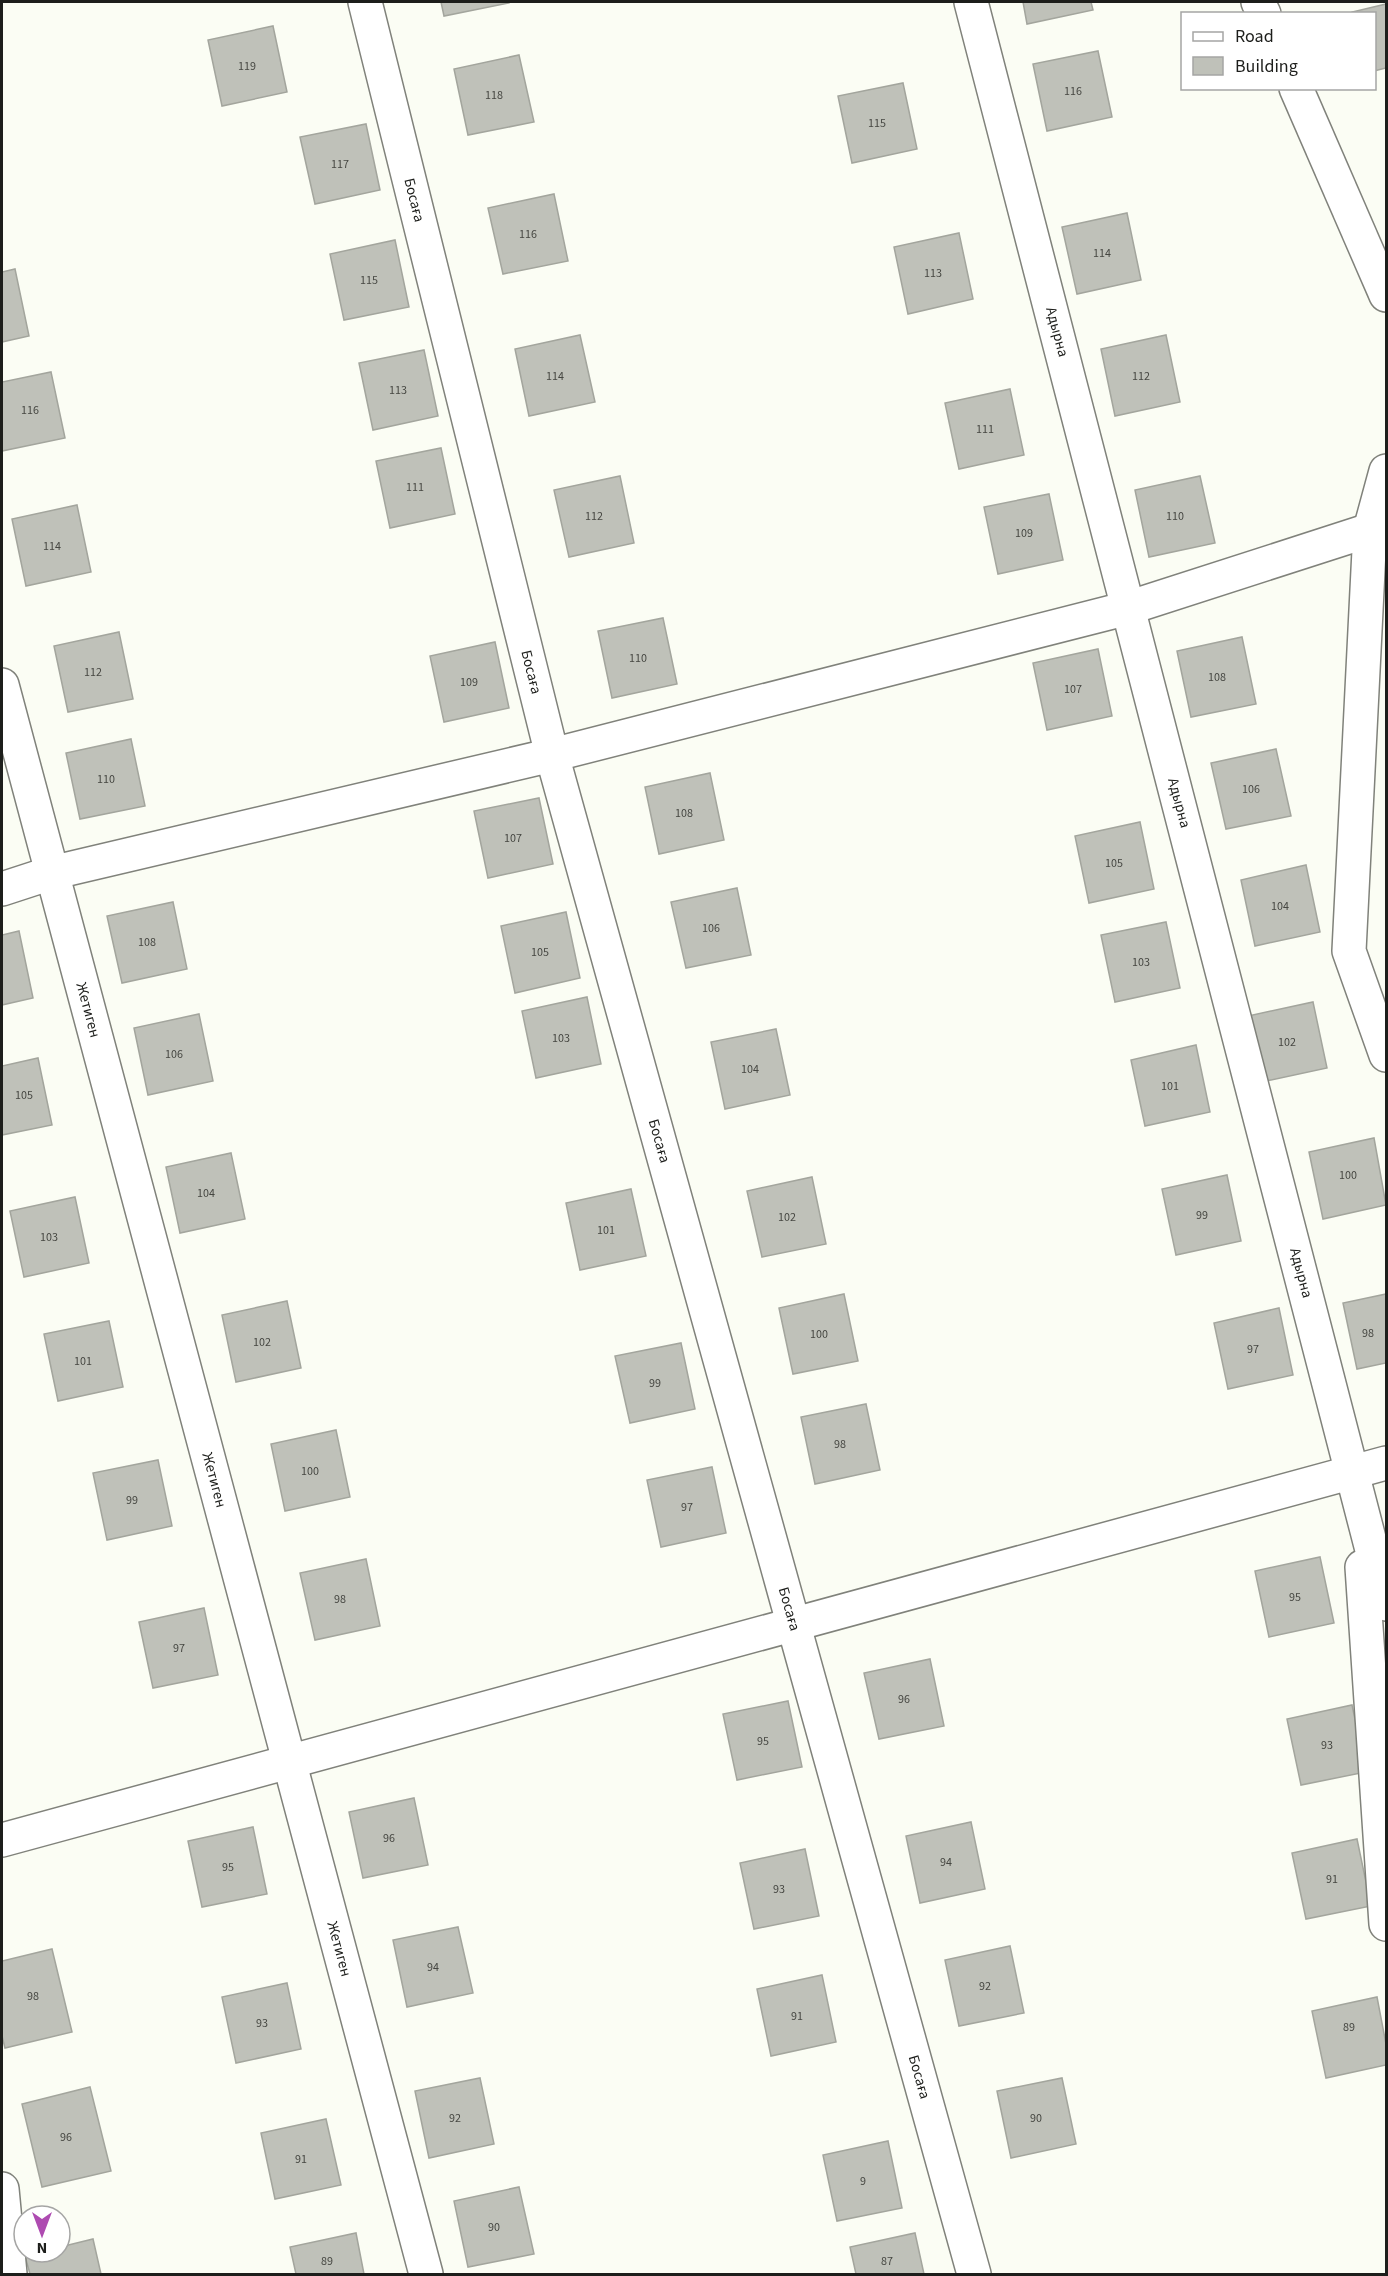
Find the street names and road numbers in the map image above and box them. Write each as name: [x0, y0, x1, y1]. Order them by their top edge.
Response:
street label: Босаға: [398, 176, 430, 224]
street label: Адырна: [1040, 305, 1074, 359]
street label: Босаға: [515, 648, 547, 696]
street label: Адырна: [1162, 776, 1196, 830]
street label: Жетиген: [71, 980, 105, 1040]
street label: Босаға: [643, 1117, 675, 1165]
street label: Адырна: [1284, 1246, 1318, 1300]
street label: Жетиген: [197, 1450, 231, 1510]
street label: Босаға: [773, 1585, 805, 1633]
street label: Жетиген: [322, 1919, 356, 1979]
street label: Босаға: [903, 2053, 935, 2101]

